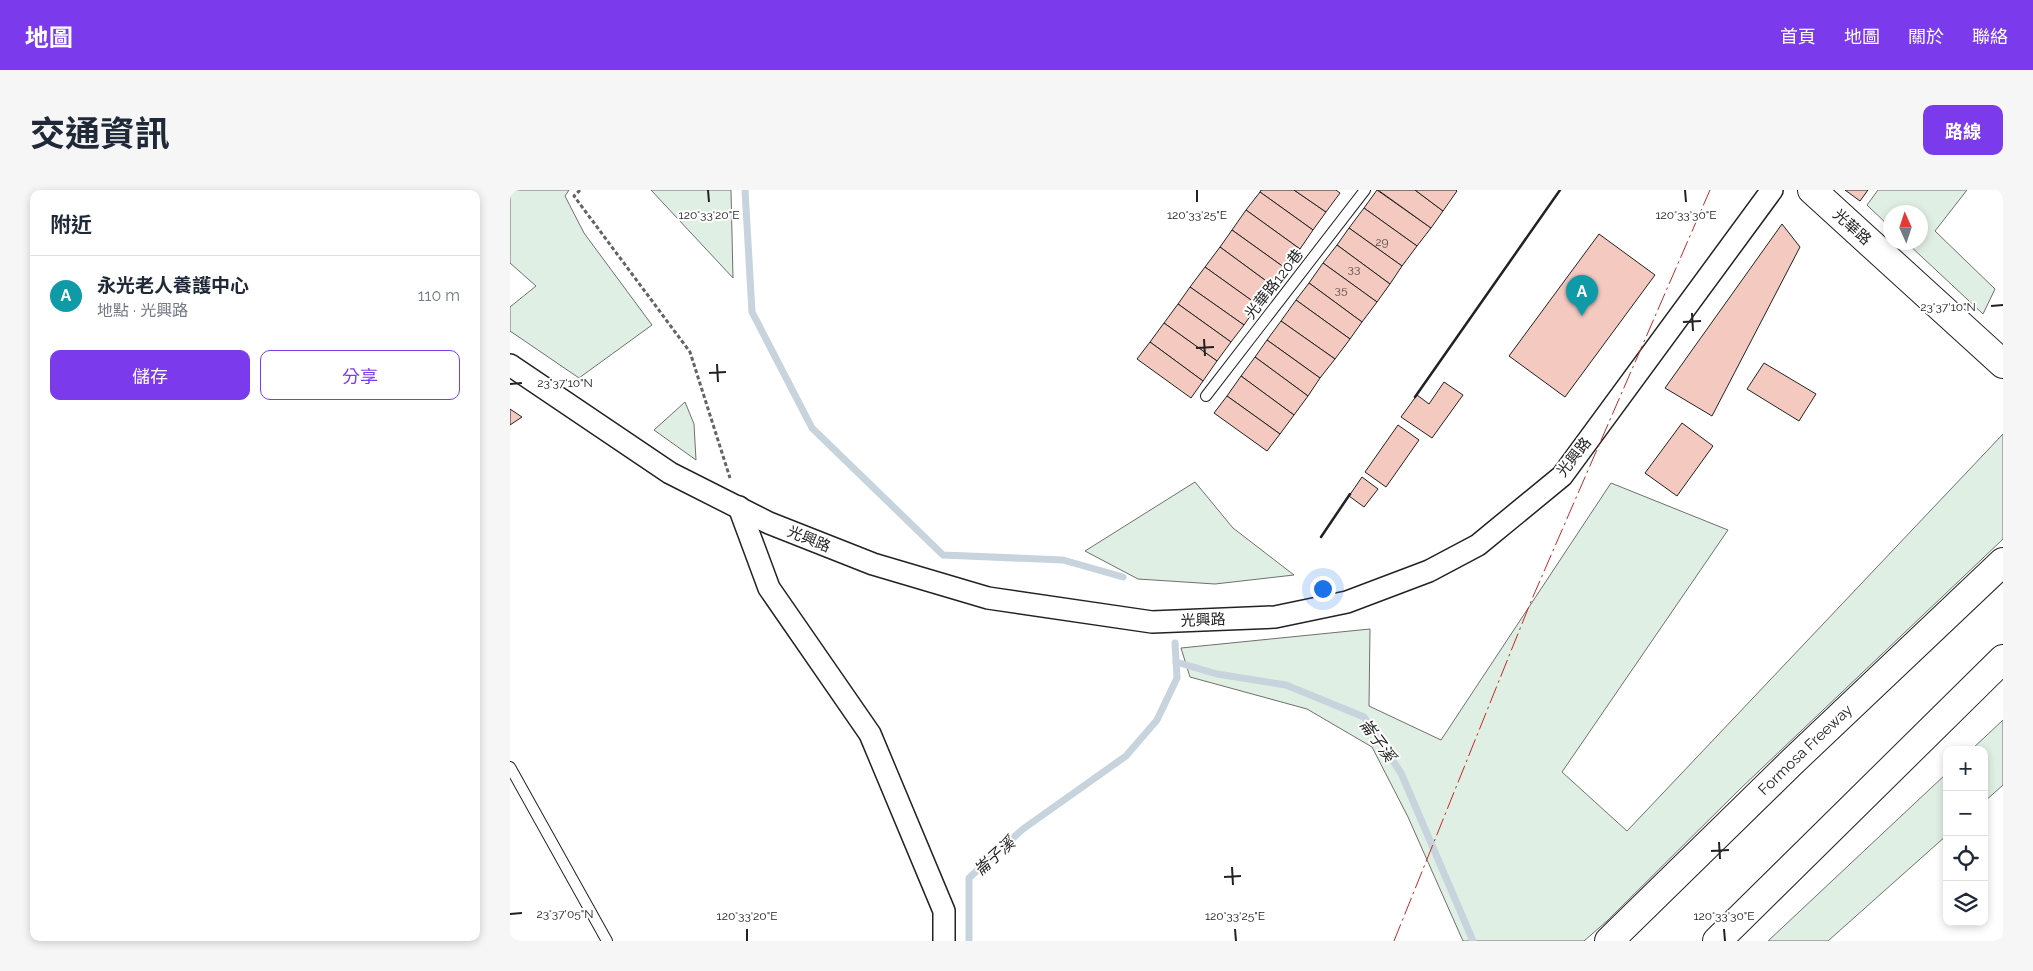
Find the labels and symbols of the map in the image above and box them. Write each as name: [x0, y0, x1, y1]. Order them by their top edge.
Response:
street label: 光華路: [1829, 205, 1875, 249]
north arrow: [1883, 205, 1928, 250]
text: 120°33'20"E: [679, 208, 739, 222]
text: 120°33'25"E: [1167, 208, 1227, 222]
text: 120°33'30"E: [1655, 208, 1717, 222]
house number: 29: [1375, 235, 1389, 249]
street label: 光華路120巷: [1241, 246, 1307, 322]
house number: 33: [1348, 262, 1360, 276]
pin: A: [1566, 275, 1598, 316]
house number: 35: [1335, 283, 1348, 297]
text: 23°37'10"N: [1920, 300, 1976, 314]
text: 23°37'10"N: [537, 376, 593, 390]
street label: 光興路: [1553, 434, 1595, 480]
street label: 光興路: [785, 522, 833, 556]
your location: [1310, 576, 1336, 602]
street label: 光興路: [1180, 610, 1226, 630]
street label: Formosa Freeway: [1754, 701, 1856, 799]
water label: 崙子溪: [1356, 715, 1401, 767]
water label: 崙子溪: [970, 832, 1020, 879]
text: 23°37'05"N: [536, 907, 594, 921]
text: 120°33'20"E: [717, 909, 777, 923]
text: 120°33'25"E: [1205, 909, 1265, 923]
text: 120°33'30"E: [1693, 909, 1755, 923]

